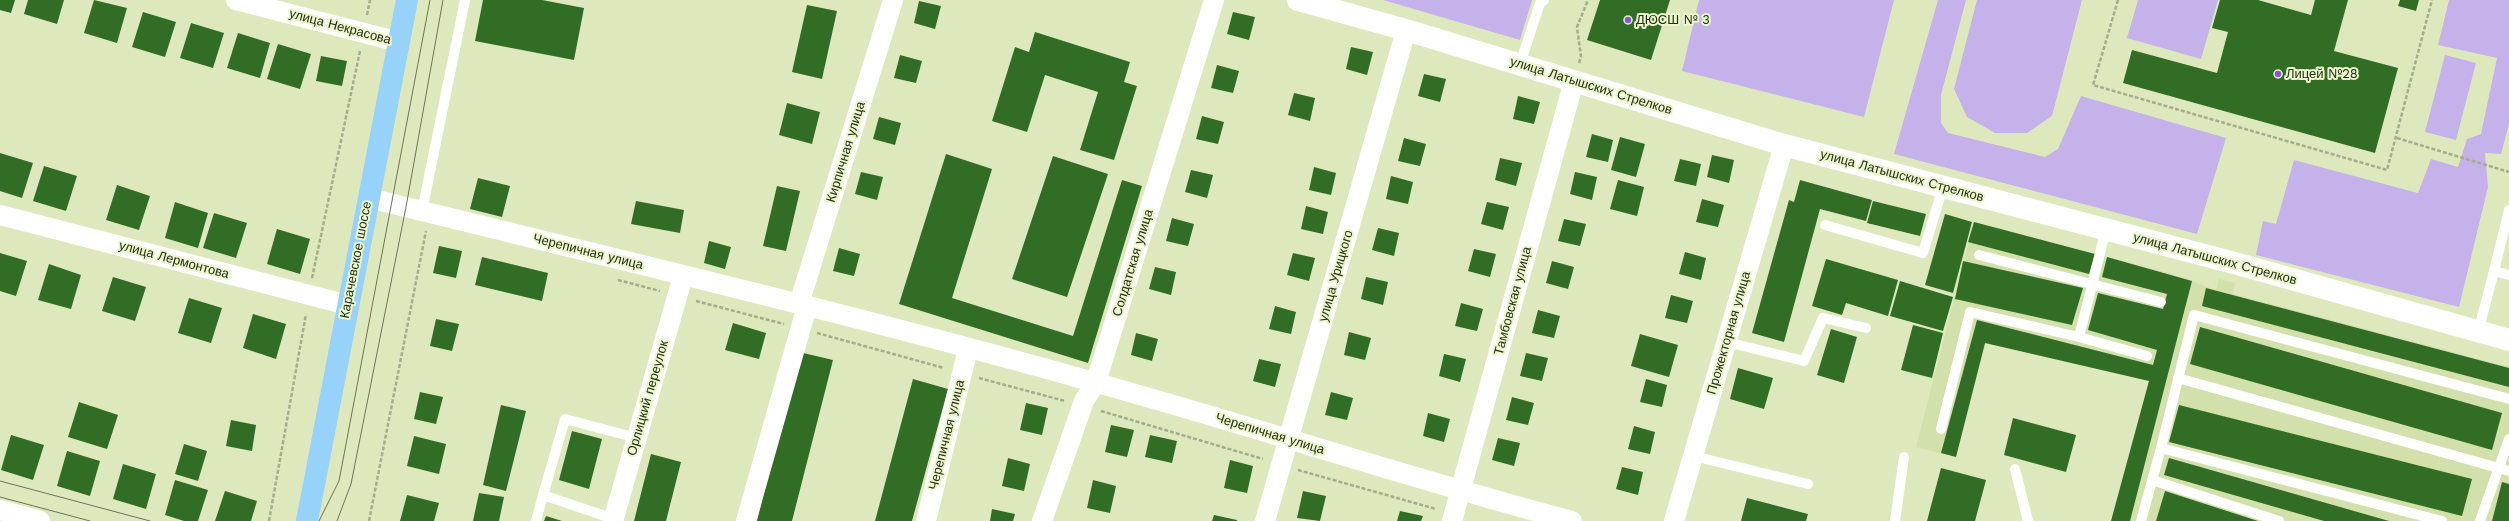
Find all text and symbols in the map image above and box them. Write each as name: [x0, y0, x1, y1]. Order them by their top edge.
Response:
street label: улица Некрасова: [287, 6, 393, 48]
place label: ДЮСШ № 3: [1636, 12, 1710, 28]
marker: ДЮСШ № 3: [1623, 15, 1633, 25]
street label: улица Латышских Стрелков: [1508, 54, 1674, 118]
place label: Лицей №28: [2286, 66, 2358, 82]
marker: Лицей №28: [2273, 69, 2283, 79]
street label: Кирпичная улица: [823, 100, 869, 204]
street label: улица Латышских Стрелков: [1819, 147, 1985, 205]
street label: Карачевское шоссе: [337, 200, 375, 320]
street label: Солдатская улица: [1109, 208, 1157, 318]
street label: улица Урицкого: [1315, 228, 1357, 324]
street label: улица Латышских Стрелков: [2132, 230, 2298, 288]
street label: Черепичная улица: [531, 231, 645, 273]
street label: улица Лермонтова: [117, 238, 231, 282]
street label: Тамбовская улица: [1491, 245, 1535, 357]
street label: Прожекторная улица: [1704, 270, 1754, 396]
street label: Орлицкий переулок: [624, 339, 672, 457]
street label: Черепичная улица: [926, 378, 968, 492]
street label: Черепичная улица: [1214, 410, 1326, 458]

